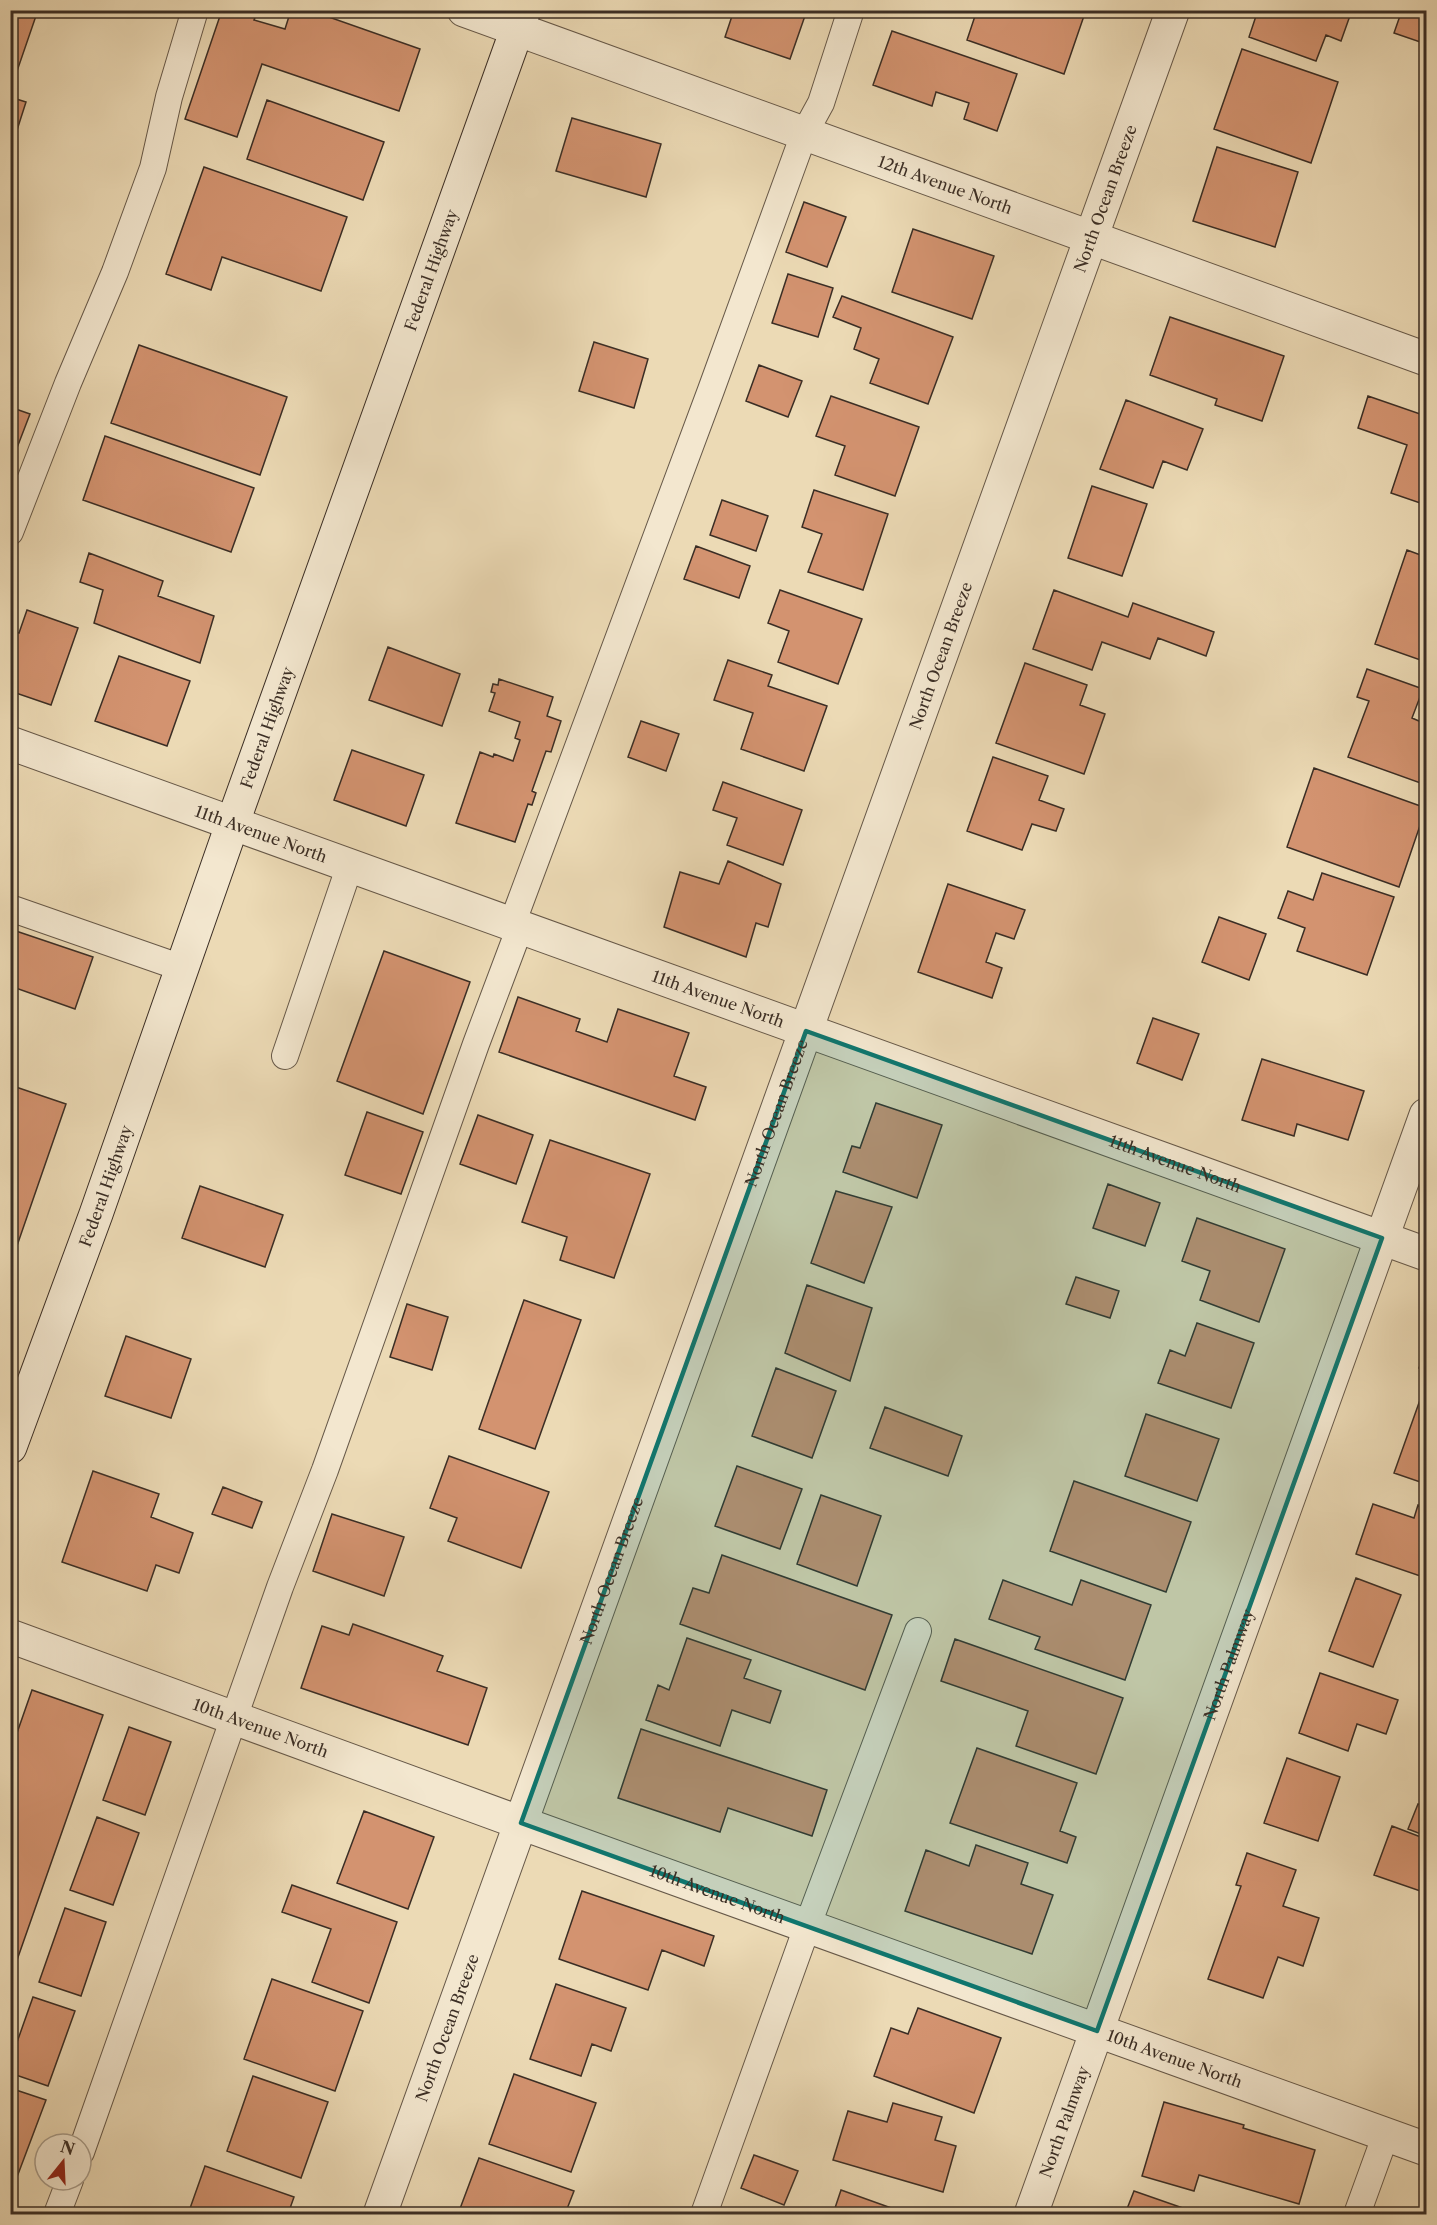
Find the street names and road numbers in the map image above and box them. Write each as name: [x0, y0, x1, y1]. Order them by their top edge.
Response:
street label: North Ocean Breeze: [1069, 122, 1141, 275]
street label: 12th Avenue North: [875, 151, 1015, 218]
street label: Federal Highway: [400, 205, 462, 334]
street label: North Ocean Breeze: [905, 579, 976, 732]
street label: Federal Highway: [236, 663, 298, 791]
street label: 11th Avenue North: [192, 801, 330, 867]
street label: 11th Avenue North: [650, 966, 787, 1032]
street label: North Ocean Breeze: [740, 1036, 812, 1190]
street label: Federal Highway: [75, 1121, 137, 1250]
street label: 11th Avenue North: [1107, 1131, 1244, 1197]
street label: North Ocean Breeze: [576, 1494, 647, 1647]
street label: North Palmway: [1199, 1605, 1258, 1723]
street label: 10th Avenue North: [190, 1694, 331, 1762]
street label: 10th Avenue North: [647, 1860, 788, 1927]
street label: North Ocean Breeze: [411, 1951, 483, 2104]
street label: 10th Avenue North: [1104, 2025, 1245, 2092]
street label: North Palmway: [1035, 2062, 1094, 2180]

